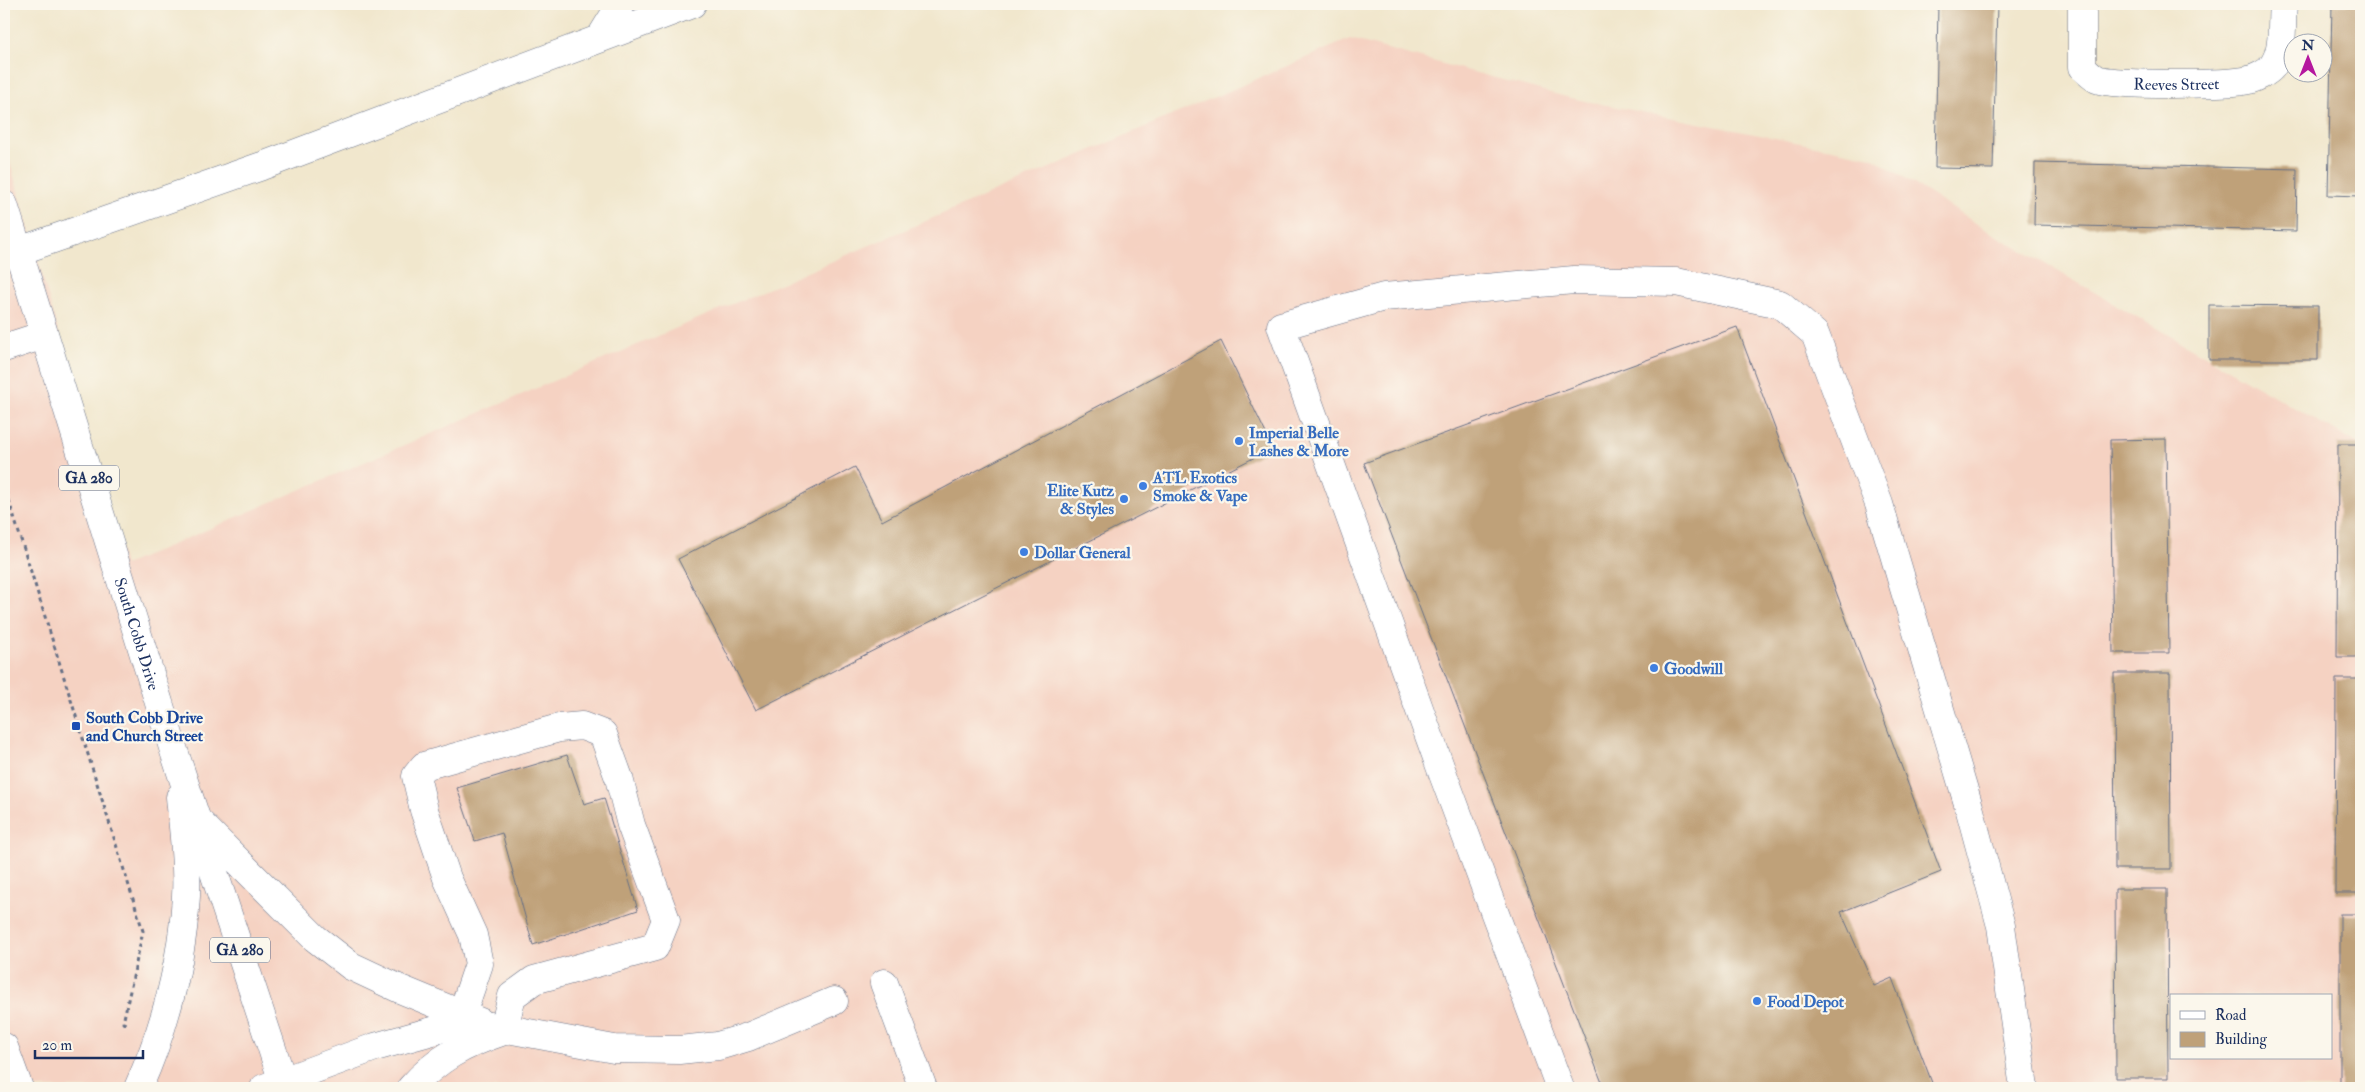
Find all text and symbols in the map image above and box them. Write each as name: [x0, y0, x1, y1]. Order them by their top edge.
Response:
north arrow: [2282, 32, 2332, 82]
text: N: [2301, 37, 2315, 54]
street label: Reeves Street: [2133, 74, 2220, 95]
place label: Imperial Belle Lashes & More: [1249, 423, 1349, 461]
marker: Imperial Belle Lashes & More: [1233, 435, 1245, 447]
road number: GA 280: [59, 466, 119, 490]
place label: ATL Exotics Smoke & Vape: [1152, 468, 1248, 507]
marker: ATL Exotics Smoke & Vape: [1137, 480, 1149, 492]
place label: Elite Kutz & Styles: [1047, 481, 1115, 520]
marker: Elite Kutz & Styles: [1118, 493, 1130, 505]
place label: Dollar General: [1034, 543, 1131, 563]
marker: Dollar General: [1018, 546, 1030, 558]
street label: South Cobb Drive: [110, 575, 164, 693]
place label: Goodwill: [1664, 659, 1724, 679]
marker: Goodwill: [1648, 662, 1660, 674]
place label: South Cobb Drive and Church Street: [86, 708, 204, 746]
marker: South Cobb Drive and Church Street: [70, 720, 82, 732]
road number: GA 280: [210, 938, 270, 962]
place label: Food Depot: [1767, 992, 1845, 1013]
legend: [2170, 994, 2332, 1060]
marker: Food Depot: [1751, 995, 1763, 1007]
text: Road: [2215, 1006, 2247, 1025]
scale bar: [35, 1027, 142, 1059]
text: Building: [2215, 1030, 2267, 1049]
text: 20 m: [42, 1036, 72, 1055]

